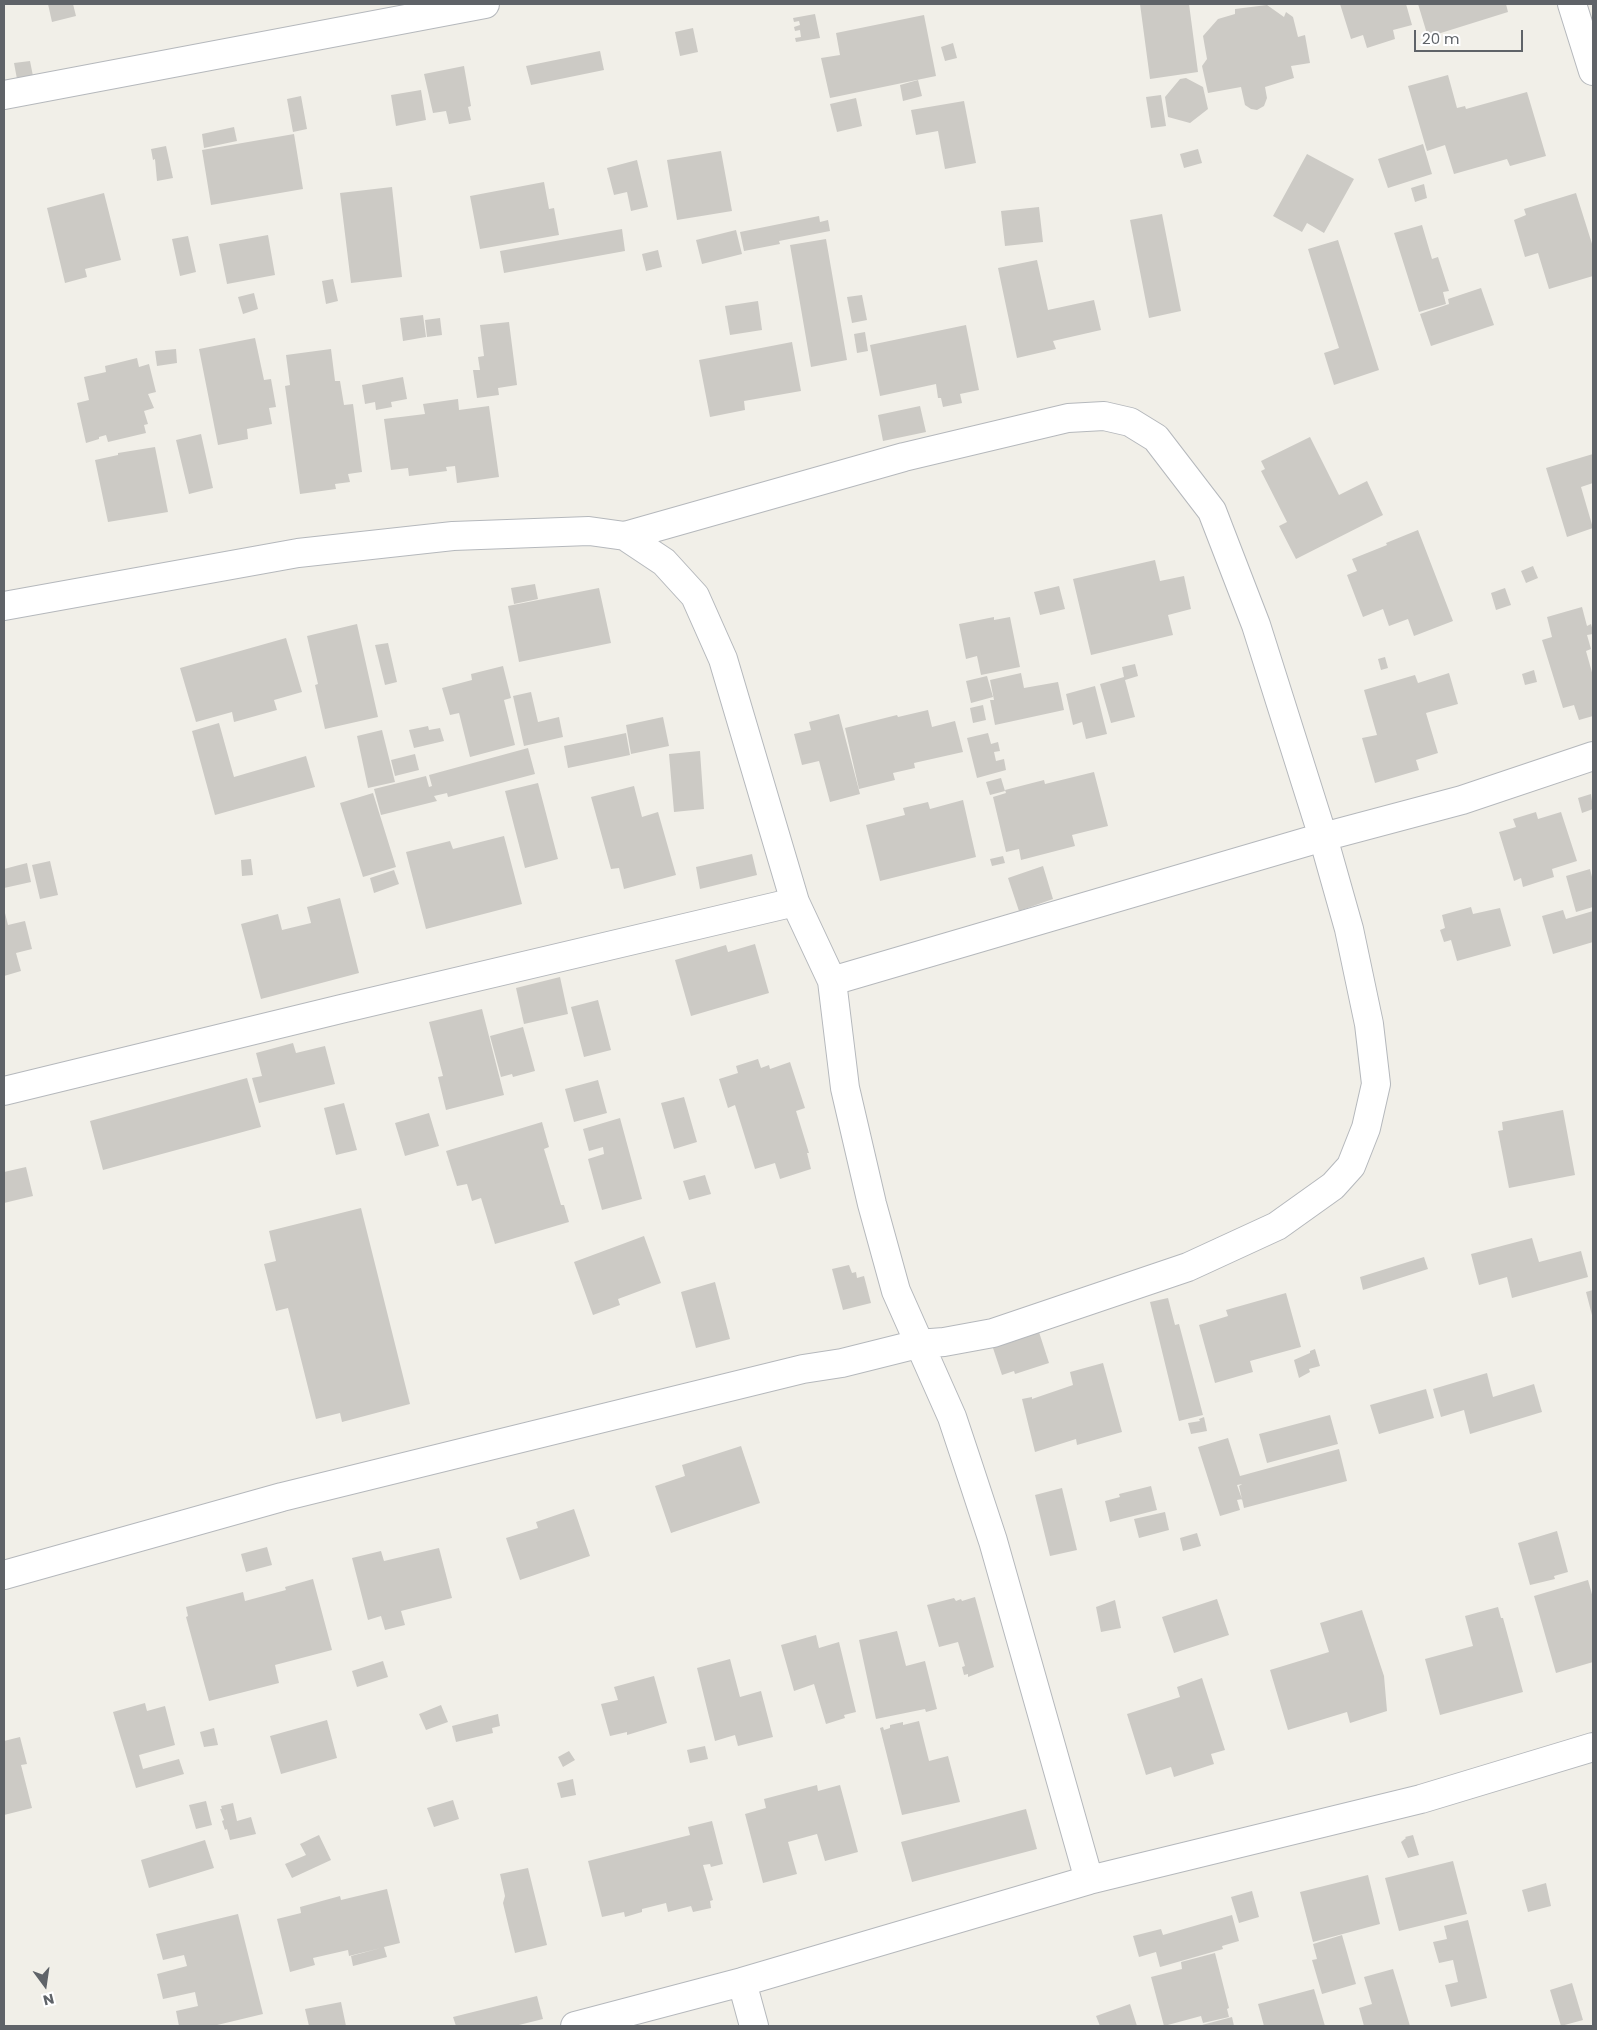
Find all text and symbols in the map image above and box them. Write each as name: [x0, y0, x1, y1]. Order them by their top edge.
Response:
scale bar: [1417, 20, 1526, 52]
text: 20 m: [1422, 28, 1460, 49]
north arrow: [20, 1960, 70, 2010]
text: N: [41, 1989, 56, 2011]

